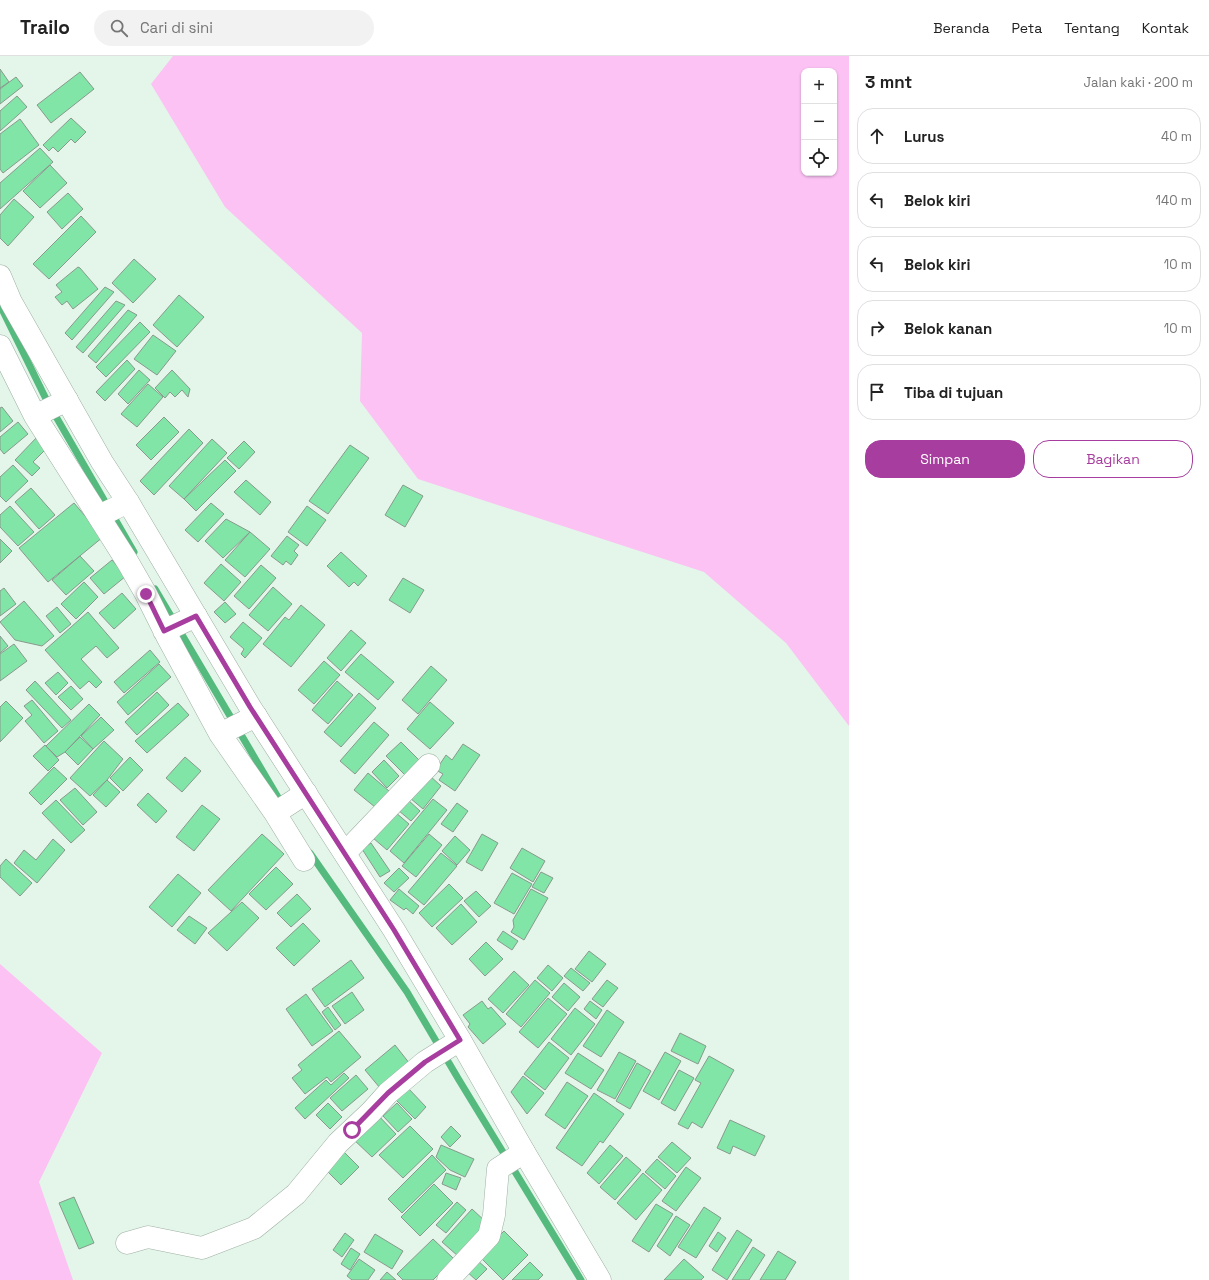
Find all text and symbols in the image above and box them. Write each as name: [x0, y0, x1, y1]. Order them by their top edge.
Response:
search box: [94, 10, 374, 46]
text: Trailo: [20, 15, 70, 40]
icon: search: [108, 17, 130, 39]
text: Cari di sini: [140, 18, 213, 37]
text: Beranda: [933, 19, 990, 37]
text: Peta: [1012, 19, 1042, 37]
text: Tentang: [1064, 19, 1120, 37]
text: Kontak: [1142, 19, 1189, 37]
map controls: [801, 68, 837, 176]
button: +: [801, 68, 837, 104]
text: 3 mnt: [865, 71, 912, 93]
text: Jalan kaki · 200 m: [1084, 74, 1193, 91]
button: −: [801, 104, 837, 140]
icon: ahead: [866, 125, 888, 147]
text: Lurus: [904, 127, 944, 146]
text: 40 m: [1161, 128, 1192, 145]
button: locate: [801, 140, 837, 176]
icon: left: [866, 189, 888, 211]
text: Belok kiri: [904, 191, 970, 210]
text: 140 m: [1156, 192, 1192, 209]
icon: left: [866, 253, 888, 275]
text: Belok kiri: [904, 255, 970, 274]
text: 10 m: [1164, 256, 1192, 273]
icon: right: [866, 317, 888, 339]
text: Belok kanan: [904, 319, 992, 338]
text: 10 m: [1164, 320, 1192, 337]
icon: arrive: [866, 381, 888, 403]
text: Tiba di tujuan: [904, 383, 1003, 402]
button: Simpan: [865, 440, 1025, 478]
button: Bagikan: [1033, 440, 1193, 478]
route end: [137, 585, 155, 603]
route start: [343, 1121, 361, 1139]

